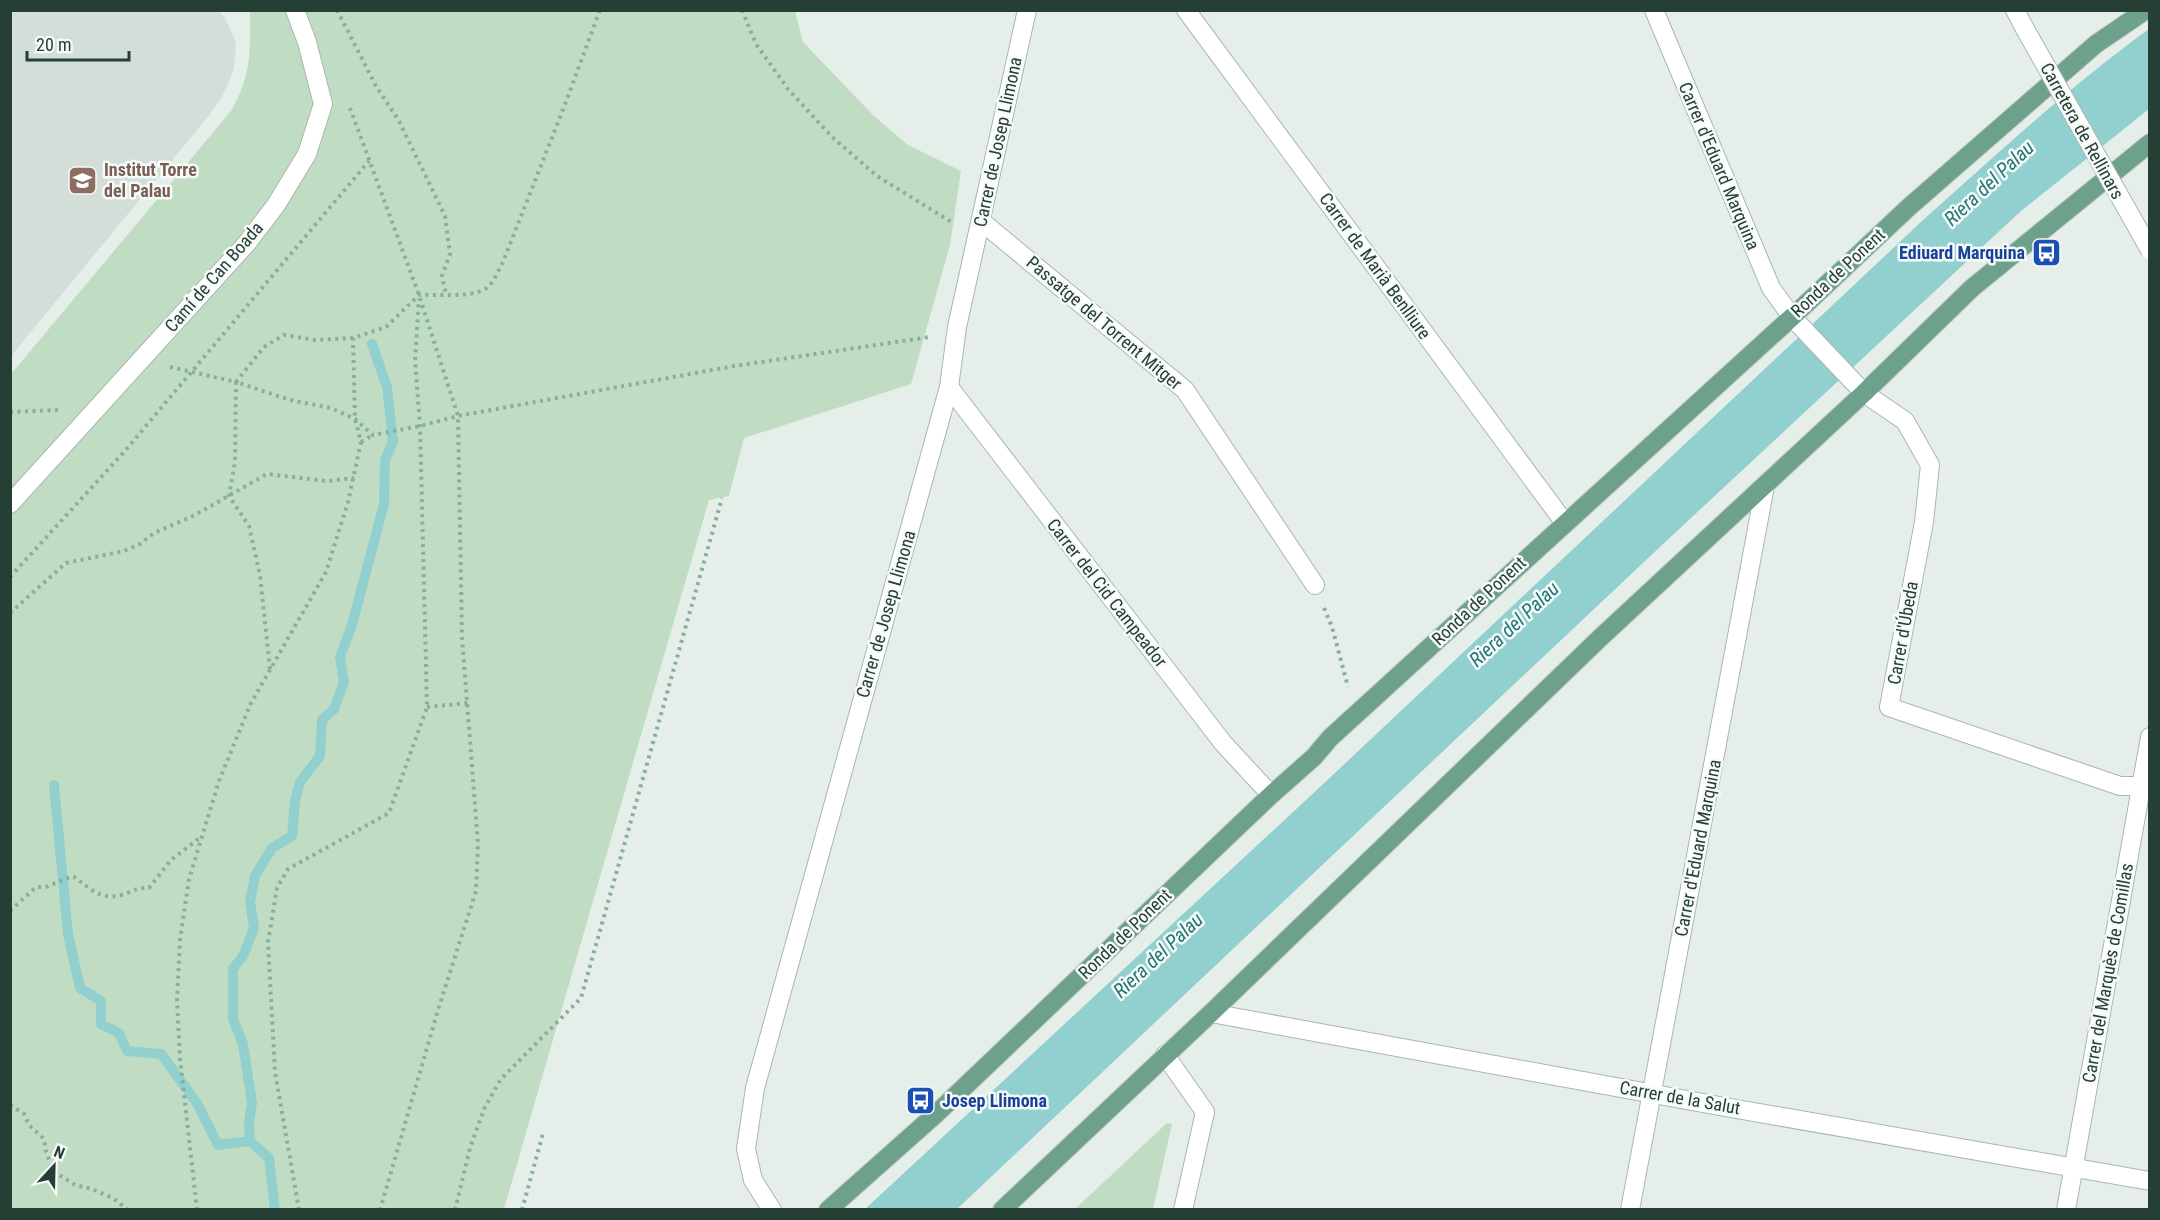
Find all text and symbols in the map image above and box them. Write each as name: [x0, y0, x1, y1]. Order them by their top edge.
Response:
scale bar: [27, 24, 129, 62]
text: 20 m: [36, 34, 71, 55]
street label: Carrer de Josep Llimona: [969, 55, 1026, 229]
street label: Carretera de Rellinars: [2036, 59, 2129, 203]
street label: Carrer d'Eduard Marquina: [1675, 79, 1764, 253]
water label: Riera del Palau: [1939, 135, 2039, 231]
place label: Institut Torre del Palau: [104, 159, 197, 201]
school or university icon: Institut Torre del Palau: [67, 164, 99, 196]
street label: Carrer de Marià Benlliure: [1315, 188, 1436, 343]
street label: Camí de Can Boada: [160, 217, 267, 336]
street label: Ronda de Ponent: [1786, 224, 1889, 321]
bus stop icon: Ediuard Marquina: [2030, 237, 2062, 269]
place label: Ediuard Marquina: [1899, 242, 2025, 263]
street label: Passatge del Torrent Mitger: [1022, 251, 1187, 394]
street label: Carrer del Cid Campeador: [1043, 514, 1172, 671]
street label: Carrer de Josep Llimona: [852, 528, 920, 700]
street label: Ronda de Ponent: [1427, 552, 1530, 649]
water label: Riera del Palau: [1464, 576, 1564, 672]
street label: Carrer d'Úbeda: [1883, 580, 1922, 686]
street label: Carrer d'Eduard Marquina: [1670, 758, 1725, 938]
street label: Carrer del Marquès de Comillas: [2078, 861, 2137, 1084]
street label: Ronda de Ponent: [1074, 884, 1175, 983]
water label: Riera del Palau: [1108, 907, 1208, 1003]
street label: Carrer de la Salut: [1618, 1077, 1742, 1118]
bus stop icon: Josep Llimona: [905, 1085, 937, 1117]
place label: Josep Llimona: [942, 1090, 1047, 1111]
north arrow: [24, 1136, 84, 1196]
text: N: [51, 1142, 68, 1163]

